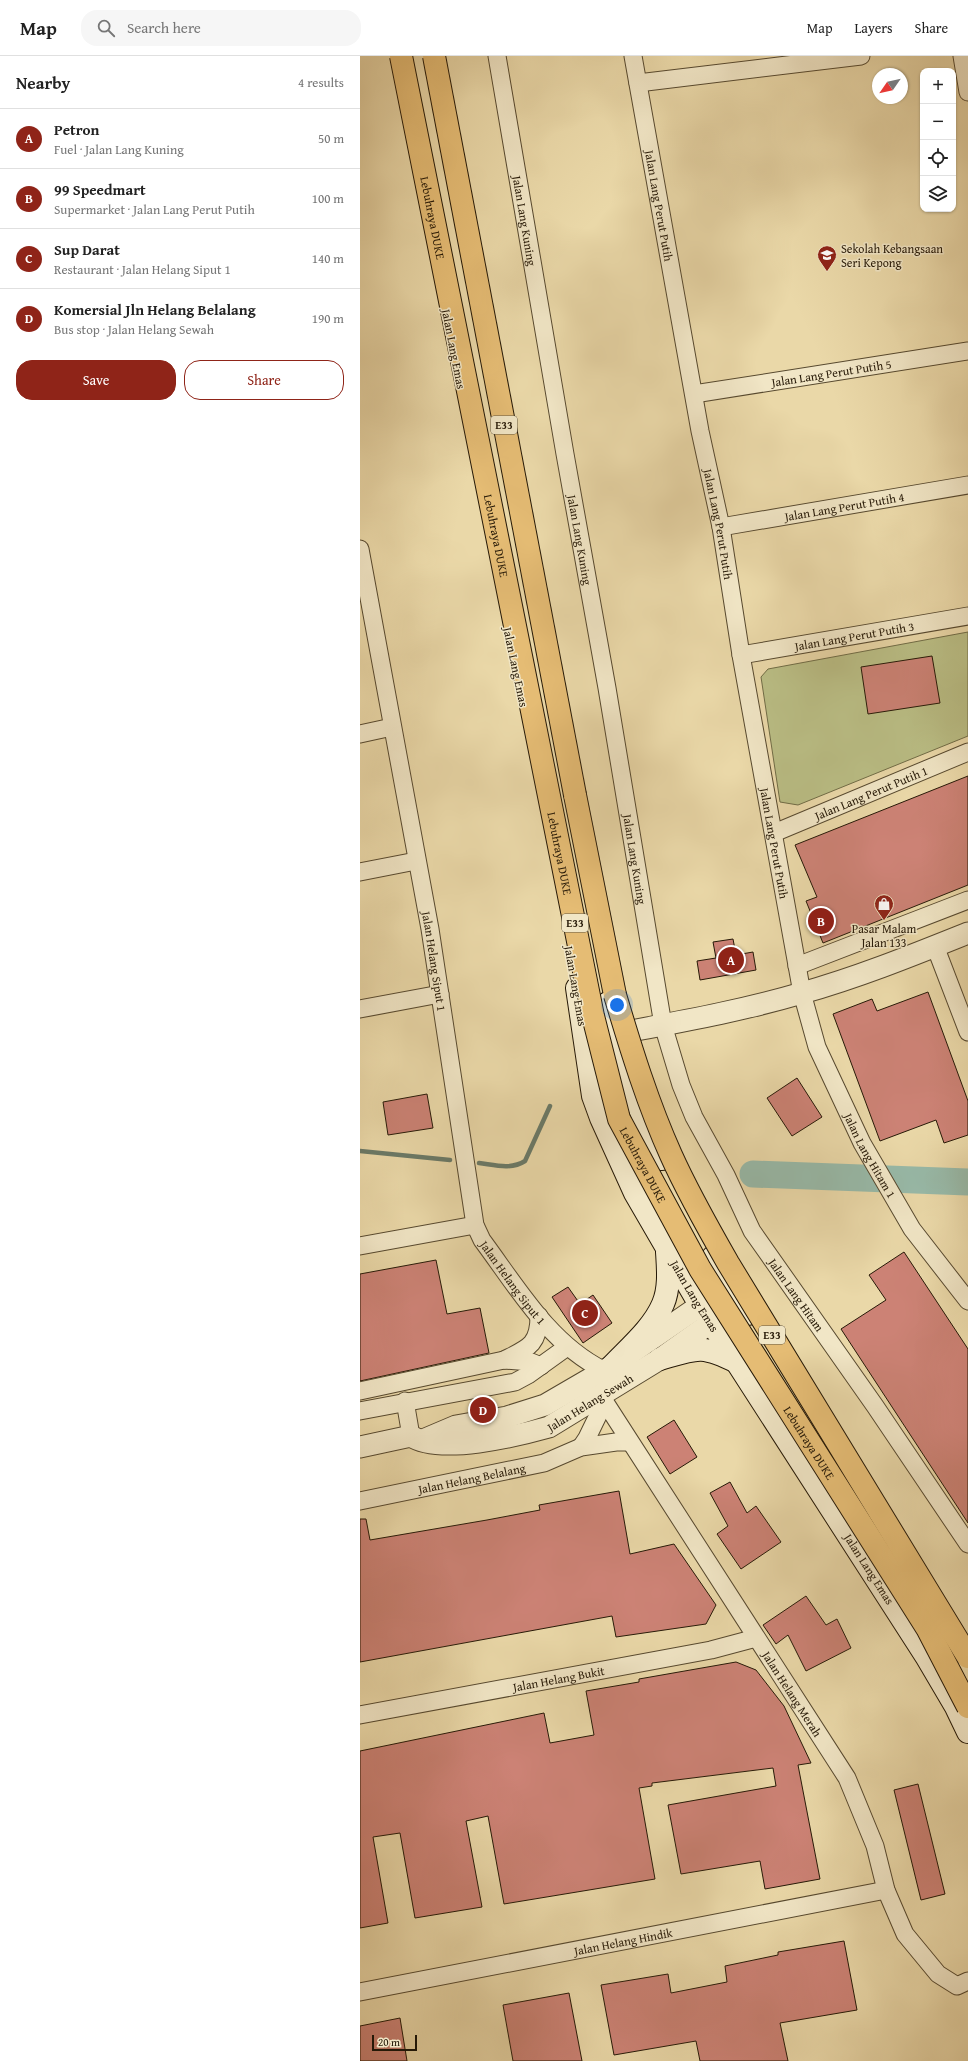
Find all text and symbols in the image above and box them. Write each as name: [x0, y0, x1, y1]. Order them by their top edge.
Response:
search box: [81, 10, 361, 46]
text: Map: [20, 14, 57, 42]
icon: search: [95, 17, 117, 39]
text: Search here: [127, 17, 201, 38]
text: Map: [807, 18, 833, 38]
text: Layers: [855, 18, 893, 38]
text: Share: [915, 18, 948, 38]
north arrow: [872, 68, 908, 104]
map controls: [920, 68, 956, 212]
button: +: [920, 68, 956, 104]
text: Nearby: [16, 70, 70, 95]
text: 4 results: [298, 73, 344, 92]
button: −: [920, 104, 956, 140]
text: Petron: [54, 119, 99, 140]
text: A: [25, 129, 33, 148]
text: 50 m: [318, 129, 344, 148]
text: Fuel · Jalan Lang Kuning: [54, 140, 184, 159]
button: locate: [920, 140, 956, 176]
street label: Jalan Lang Perut Putih: [641, 147, 678, 263]
street label: Jalan Lang Kuning: [509, 172, 541, 267]
street label: Lebuhraya DUKE: [417, 175, 450, 261]
button: layers: [920, 176, 956, 212]
text: 99 Speedmart: [54, 179, 146, 200]
text: B: [25, 189, 33, 208]
text: 100 m: [312, 189, 344, 208]
text: Supermarket · Jalan Lang Perut Putih: [54, 200, 255, 219]
text: Sup Darat: [54, 239, 120, 260]
place label: Sekolah Kebangsaan Seri Kepong: [841, 240, 943, 271]
school or university icon: Sekolah Kebangsaan Seri Kepong: [816, 244, 838, 272]
text: C: [25, 249, 33, 268]
text: 140 m: [312, 249, 344, 268]
text: Restaurant · Jalan Helang Siput 1: [54, 260, 231, 279]
text: Komersial Jln Helang Belalang: [54, 299, 256, 320]
street label: Jalan Lang Emas: [438, 306, 470, 391]
text: D: [25, 309, 33, 328]
text: 190 m: [312, 309, 344, 328]
text: Bus stop · Jalan Helang Sewah: [54, 320, 214, 339]
street label: Jalan Lang Perut Putih 5: [768, 355, 893, 391]
button: Save: [16, 360, 176, 400]
button: Share: [184, 360, 344, 400]
road number: E33: [491, 416, 517, 434]
street label: Jalan Lang Perut Putih: [700, 465, 738, 581]
street label: Jalan Lang Perut Putih 4: [781, 487, 906, 525]
street label: Jalan Lang Kuning: [564, 491, 597, 586]
street label: Lebuhraya DUKE: [480, 493, 513, 578]
street label: Jalan Lang Perut Putih 3: [791, 617, 916, 654]
street label: Jalan Lang Emas: [499, 624, 533, 709]
street label: Jalan Lang Perut Putih 1: [810, 761, 930, 824]
street label: Jalan Lang Perut Putih: [756, 784, 793, 900]
street label: Lebuhraya DUKE: [544, 810, 577, 896]
street label: Jalan Lang Kuning: [619, 811, 651, 906]
shop icon: Pasar Malam Jalan 133: [873, 893, 895, 921]
pin: B: [808, 906, 834, 936]
street label: Jalan Helang Siput 1: [418, 908, 451, 1013]
road number: E33: [562, 914, 588, 932]
place label: Pasar Malam Jalan 133: [852, 920, 916, 951]
street label: Jalan Lang Emas: [560, 943, 591, 1028]
pin: A: [718, 945, 744, 975]
your location: [607, 995, 627, 1015]
street label: Jalan Lang Hitam 1: [840, 1108, 901, 1201]
street label: Lebuhraya DUKE: [616, 1124, 671, 1206]
street label: Jalan Helang Siput 1: [475, 1235, 550, 1328]
street label: Jalan Lang Hitam: [764, 1253, 828, 1335]
street label: Jalan Lang Emas: [666, 1255, 724, 1335]
pin: C: [572, 1298, 598, 1328]
road number: E33: [759, 1326, 785, 1344]
street label: Jalan Helang Sewah: [542, 1369, 636, 1436]
pin: D: [470, 1395, 496, 1425]
street label: Lebuhraya DUKE: [780, 1402, 839, 1483]
street label: Jalan Helang Belalang: [414, 1459, 527, 1498]
street label: Jalan Lang Emas: [840, 1528, 899, 1608]
street label: Jalan Helang Merah: [758, 1646, 827, 1740]
street label: Jalan Helang Bukit: [509, 1661, 607, 1695]
street label: Jalan Helang Hindik: [570, 1923, 675, 1959]
scale bar: [372, 2033, 417, 2052]
text: 20 m: [378, 2034, 400, 2050]

